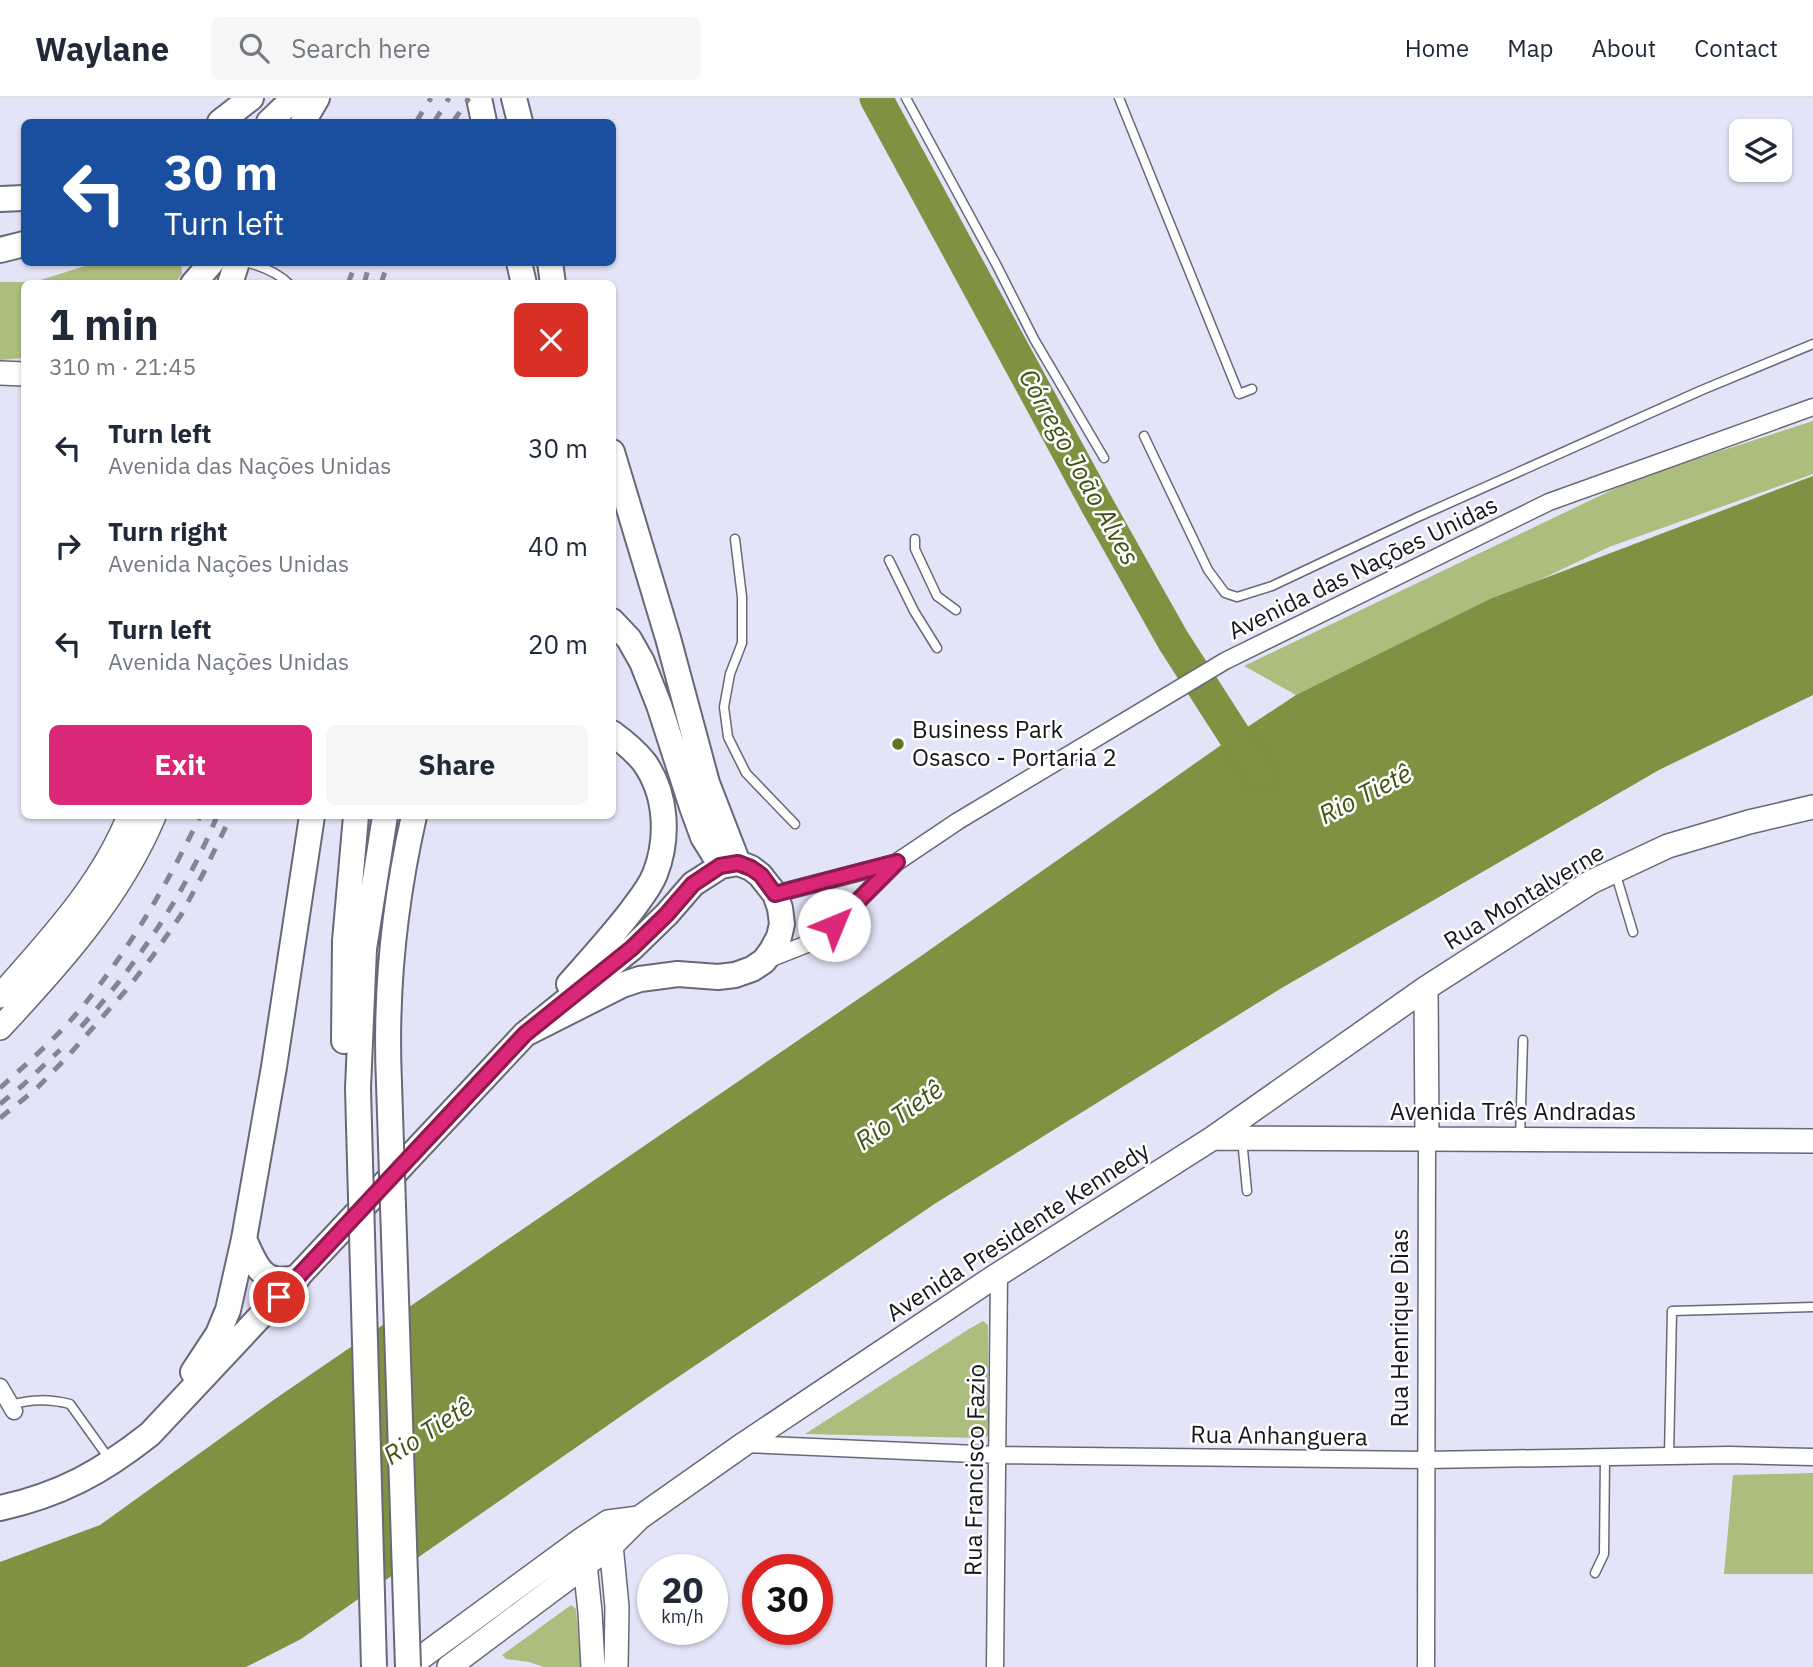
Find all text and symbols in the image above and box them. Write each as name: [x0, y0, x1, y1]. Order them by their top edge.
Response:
search box: [211, 17, 701, 80]
text: Waylane: [35, 27, 169, 70]
icon: search: [235, 29, 273, 67]
text: Search here: [291, 31, 431, 65]
text: Home: [1405, 32, 1469, 64]
text: Map: [1507, 32, 1553, 64]
text: About: [1591, 32, 1656, 64]
text: Contact: [1694, 32, 1778, 64]
map controls: [1729, 119, 1792, 182]
button: layers: [1729, 119, 1792, 182]
text: 30 m: [164, 140, 278, 203]
icon: left: [49, 147, 140, 238]
text: Turn left: [164, 202, 284, 244]
text: 1 min: [49, 297, 159, 352]
button: close: [514, 303, 588, 377]
text: 310 m · 21:45: [49, 351, 196, 381]
water label: Córrego João Alves: [1012, 362, 1148, 571]
text: Turn left: [108, 416, 211, 450]
icon: left: [49, 429, 87, 467]
text: 30 m: [528, 431, 588, 465]
text: Avenida das Nações Unidas: [108, 450, 392, 480]
street label: Avenida das Nações Unidas: [1223, 488, 1503, 646]
text: Turn right: [108, 514, 227, 548]
icon: right: [49, 527, 87, 565]
text: 40 m: [528, 529, 588, 563]
text: Avenida Nações Unidas: [108, 548, 349, 578]
text: Turn left: [108, 612, 211, 646]
icon: left: [49, 625, 87, 663]
text: 20 m: [528, 627, 588, 661]
text: Avenida Nações Unidas: [108, 646, 349, 676]
place label: Business Park Osasco - Portaria 2: [912, 713, 1117, 773]
button: Exit: [49, 725, 312, 805]
button: Share: [326, 725, 588, 805]
marker: Business Park Osasco - Portaria 2: [890, 736, 906, 752]
water label: Rio Tietê: [1312, 755, 1417, 831]
street label: Rua Montalverne: [1437, 836, 1610, 957]
position arrow: [797, 888, 871, 962]
water label: Rio Tietê: [848, 1072, 949, 1157]
street label: Avenida Três Andradas: [1390, 1095, 1636, 1127]
street label: Avenida Presidente Kennedy: [880, 1134, 1155, 1328]
street label: Rua Henrique Dias: [1383, 1228, 1415, 1428]
pin: [249, 1267, 309, 1327]
icon: arrive: [260, 1278, 298, 1316]
street label: Rua Francisco Fazio: [956, 1364, 992, 1576]
water label: Rio Tietê: [376, 1389, 479, 1472]
street label: Rua Anhanguera: [1190, 1417, 1368, 1453]
speed limit sign: 30: [742, 1554, 833, 1645]
text: 20: [661, 1567, 704, 1613]
text: km/h: [661, 1605, 704, 1628]

